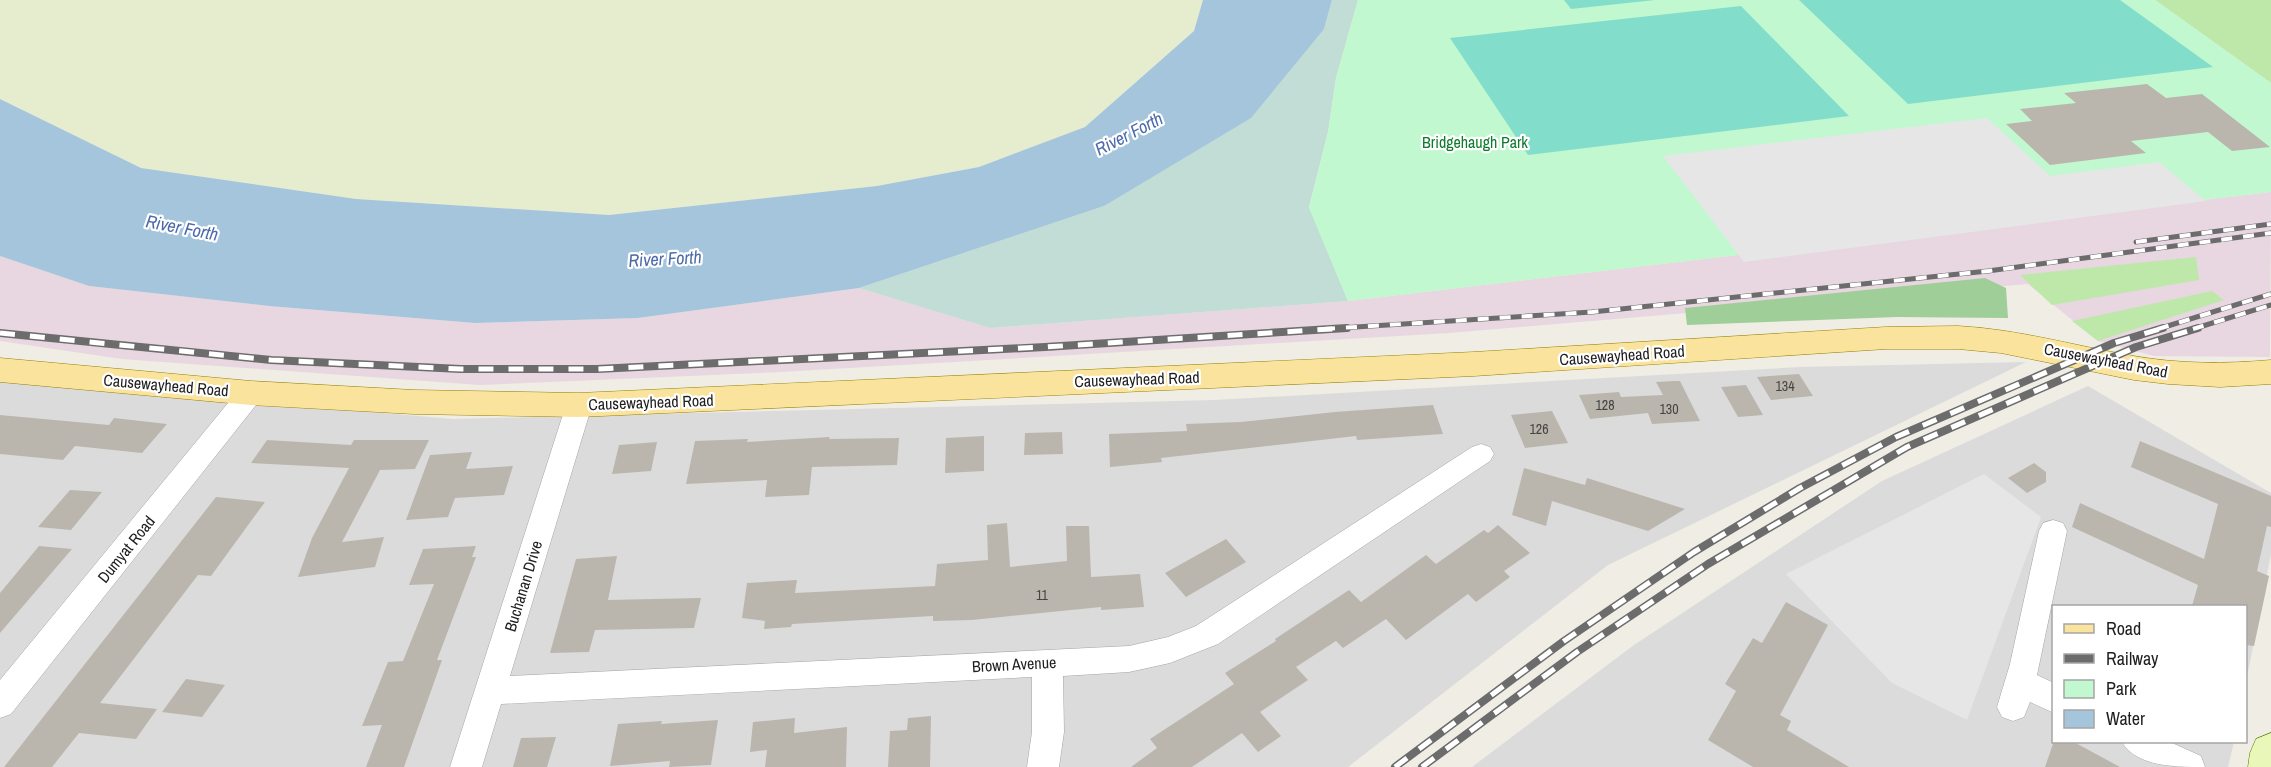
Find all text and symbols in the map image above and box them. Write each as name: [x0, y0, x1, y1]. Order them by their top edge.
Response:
water label: River Forth: [1090, 106, 1167, 161]
park label: Bridgehaugh Park: [1422, 131, 1528, 153]
water label: River Forth: [144, 208, 220, 247]
water label: River Forth: [628, 244, 702, 273]
street label: Causewayhead Road: [2042, 337, 2170, 383]
street label: Causewayhead Road: [1559, 340, 1685, 370]
street label: Causewayhead Road: [1074, 366, 1200, 392]
street label: Causewayhead Road: [103, 369, 229, 401]
house number: 134: [1775, 377, 1795, 395]
street label: Causewayhead Road: [588, 389, 714, 415]
house number: 128: [1595, 396, 1615, 414]
house number: 130: [1659, 400, 1679, 418]
house number: 126: [1529, 420, 1549, 438]
street label: Dumyat Road: [92, 511, 160, 587]
street label: Buchanan Drive: [499, 538, 547, 634]
house number: 11: [1036, 586, 1049, 604]
legend: [2052, 605, 2247, 743]
text: Road: [2106, 616, 2141, 641]
text: Railway: [2106, 646, 2159, 671]
street label: Brown Avenue: [971, 651, 1057, 677]
text: Park: [2106, 676, 2137, 701]
text: Water: [2106, 706, 2145, 731]

